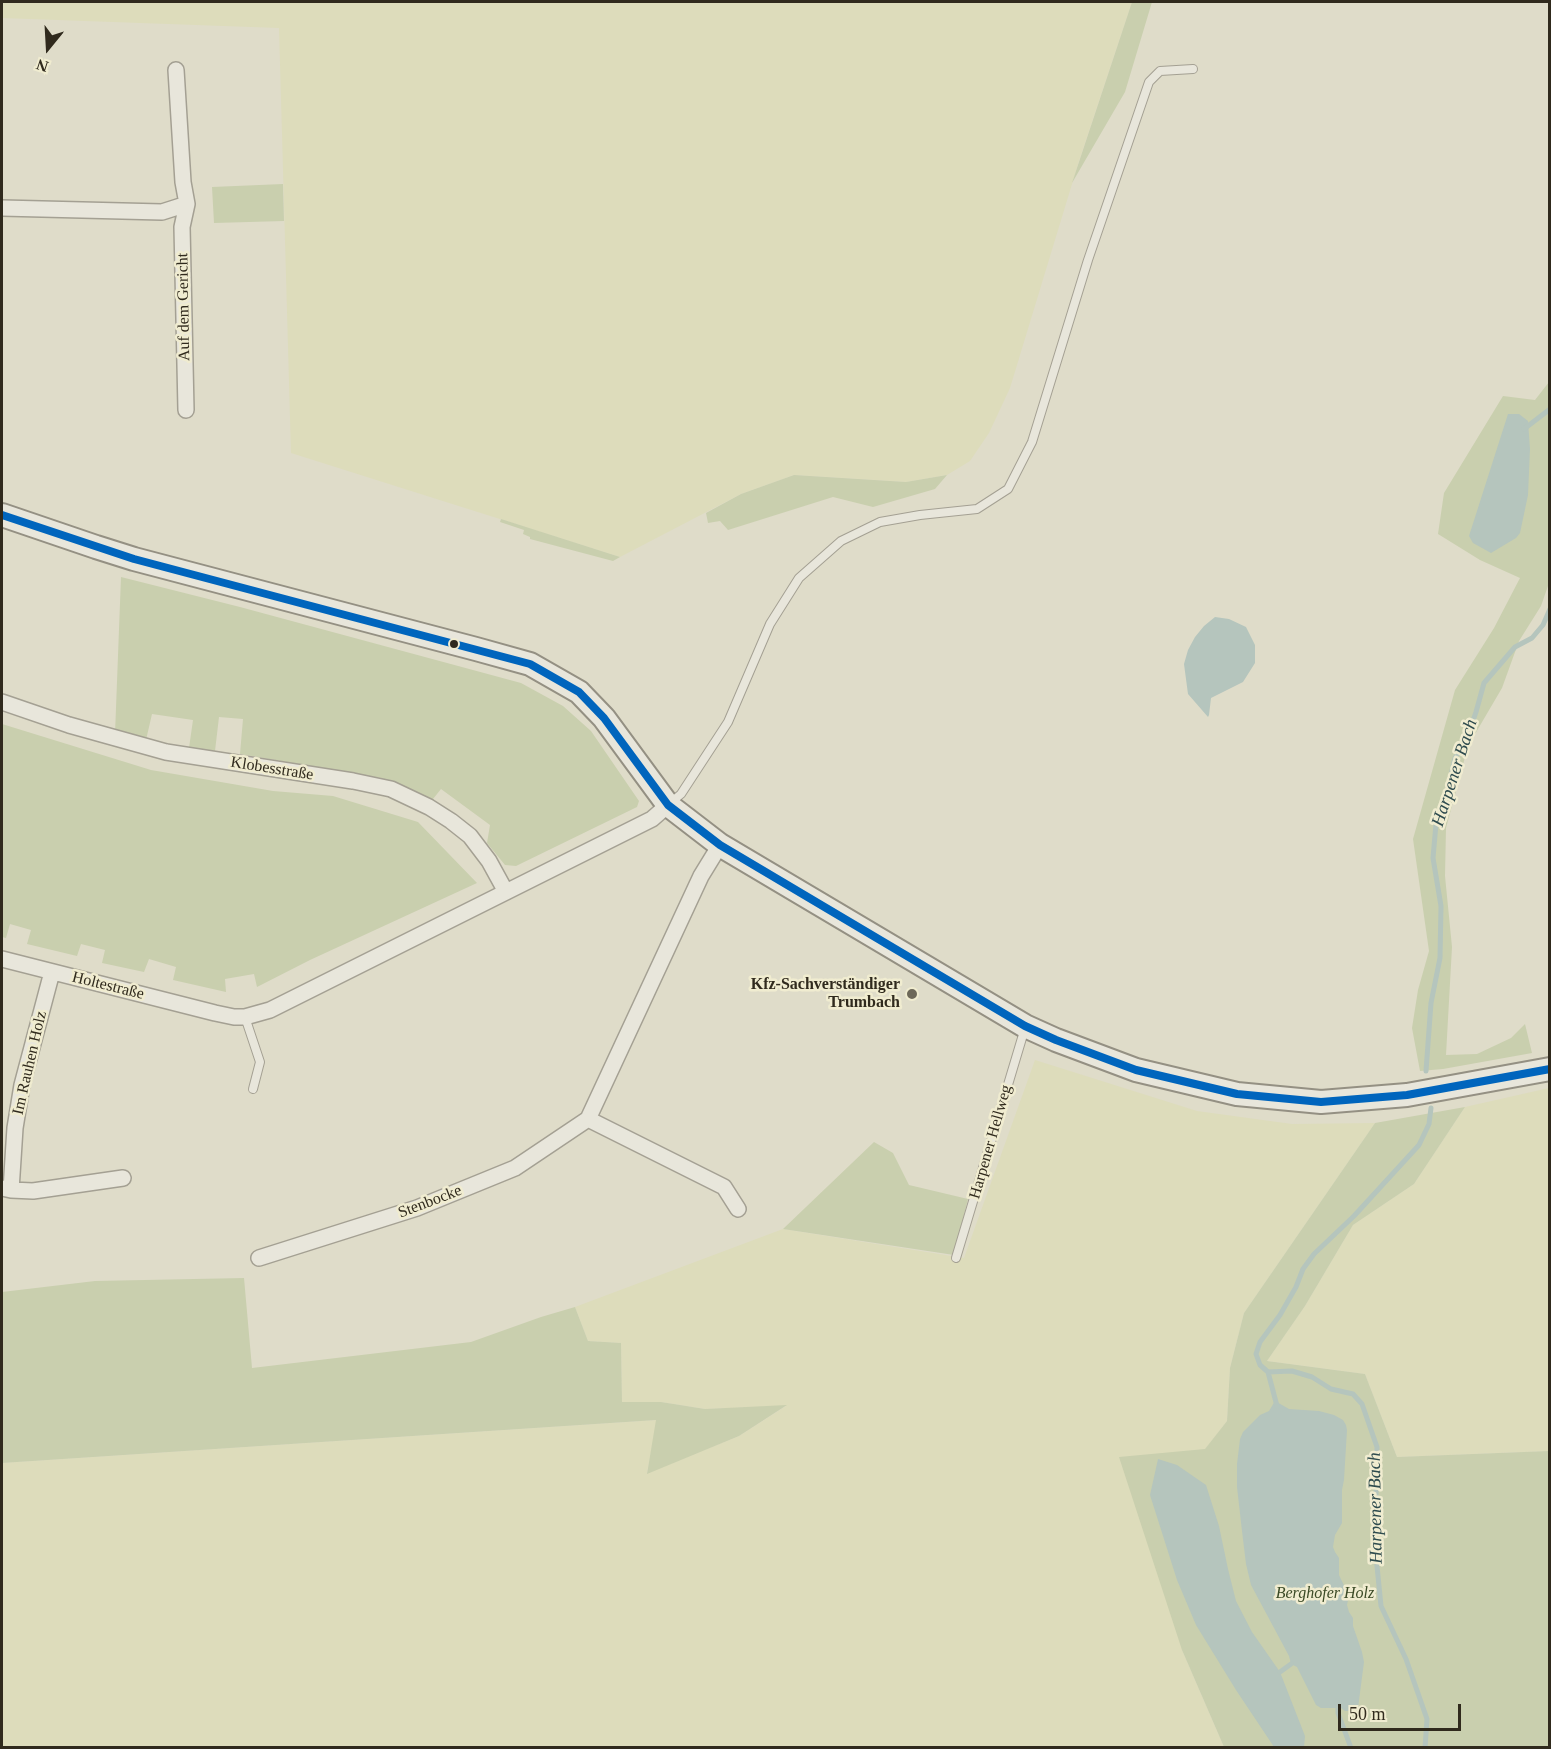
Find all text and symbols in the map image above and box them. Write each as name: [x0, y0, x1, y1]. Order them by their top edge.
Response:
north arrow: [18, 18, 78, 78]
text: N: [34, 56, 50, 75]
street label: Auf dem Gericht: [173, 253, 195, 361]
unlabelled marker: [448, 638, 460, 650]
water label: Harpener Bach: [1428, 717, 1482, 829]
street label: Klobesstraße: [229, 753, 315, 785]
street label: Holtestraße: [70, 968, 146, 1004]
place label: Kfz-Sachverständiger Trumbach: [751, 975, 900, 1013]
marker: Kfz-Sachverständiger Trumbach: [905, 987, 919, 1001]
street label: Im Rauhen Holz: [9, 1009, 51, 1117]
street label: Harpener Hellweg: [966, 1083, 1016, 1201]
street label: Stenbocke: [395, 1181, 465, 1223]
water label: Harpener Bach: [1364, 1452, 1388, 1564]
park label: Berghofer Holz: [1276, 1584, 1374, 1604]
scale bar: [1341, 1692, 1464, 1730]
text: 50 m: [1349, 1704, 1386, 1724]

